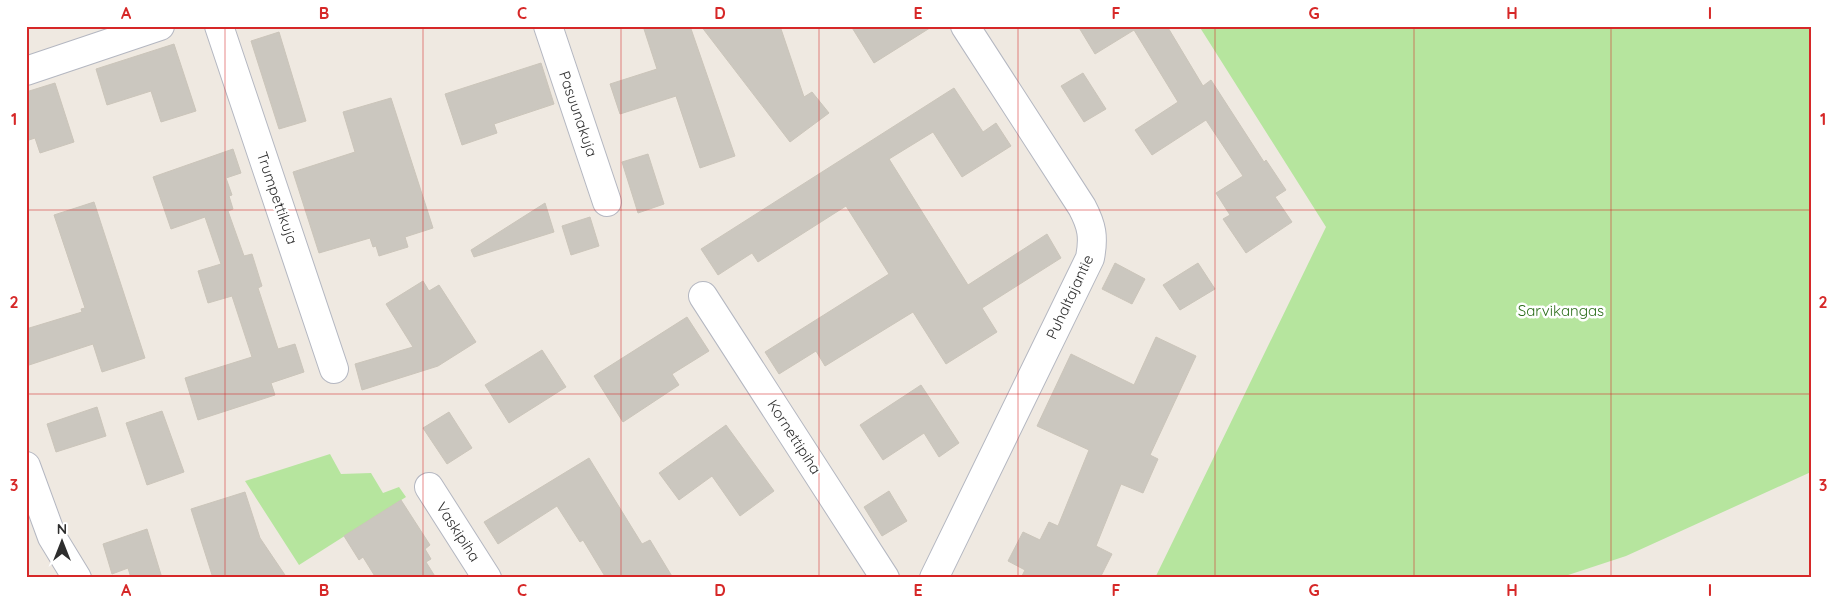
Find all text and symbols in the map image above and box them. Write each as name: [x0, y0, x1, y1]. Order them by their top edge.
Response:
text: A: [121, 3, 132, 23]
text: B: [319, 3, 329, 23]
text: C: [517, 3, 527, 23]
text: D: [714, 3, 726, 23]
text: E: [913, 3, 923, 23]
text: F: [1112, 3, 1121, 23]
text: G: [1308, 3, 1320, 23]
text: H: [1506, 3, 1518, 23]
text: I: [1708, 3, 1712, 23]
street label: Pasuunakuja: [555, 68, 602, 159]
text: 1: [11, 109, 17, 129]
text: 1: [1820, 109, 1826, 129]
street label: Trumpettikuja: [253, 149, 302, 247]
street label: Puhaltajantie: [1042, 251, 1097, 342]
text: 2: [9, 292, 19, 312]
text: 2: [1818, 292, 1828, 312]
park label: Sarvikangas: [1518, 301, 1604, 320]
street label: Kornettipiha: [763, 396, 826, 478]
text: 3: [10, 475, 18, 495]
text: 3: [1819, 475, 1827, 495]
street label: Vaskipiha: [432, 498, 485, 565]
north arrow: [38, 516, 88, 566]
text: N: [57, 520, 67, 538]
text: A: [121, 580, 132, 600]
text: B: [319, 580, 329, 600]
text: C: [517, 580, 527, 600]
text: D: [714, 580, 726, 600]
text: E: [913, 580, 923, 600]
text: F: [1112, 580, 1121, 600]
text: G: [1308, 580, 1320, 600]
text: H: [1506, 580, 1518, 600]
text: I: [1708, 580, 1712, 600]

